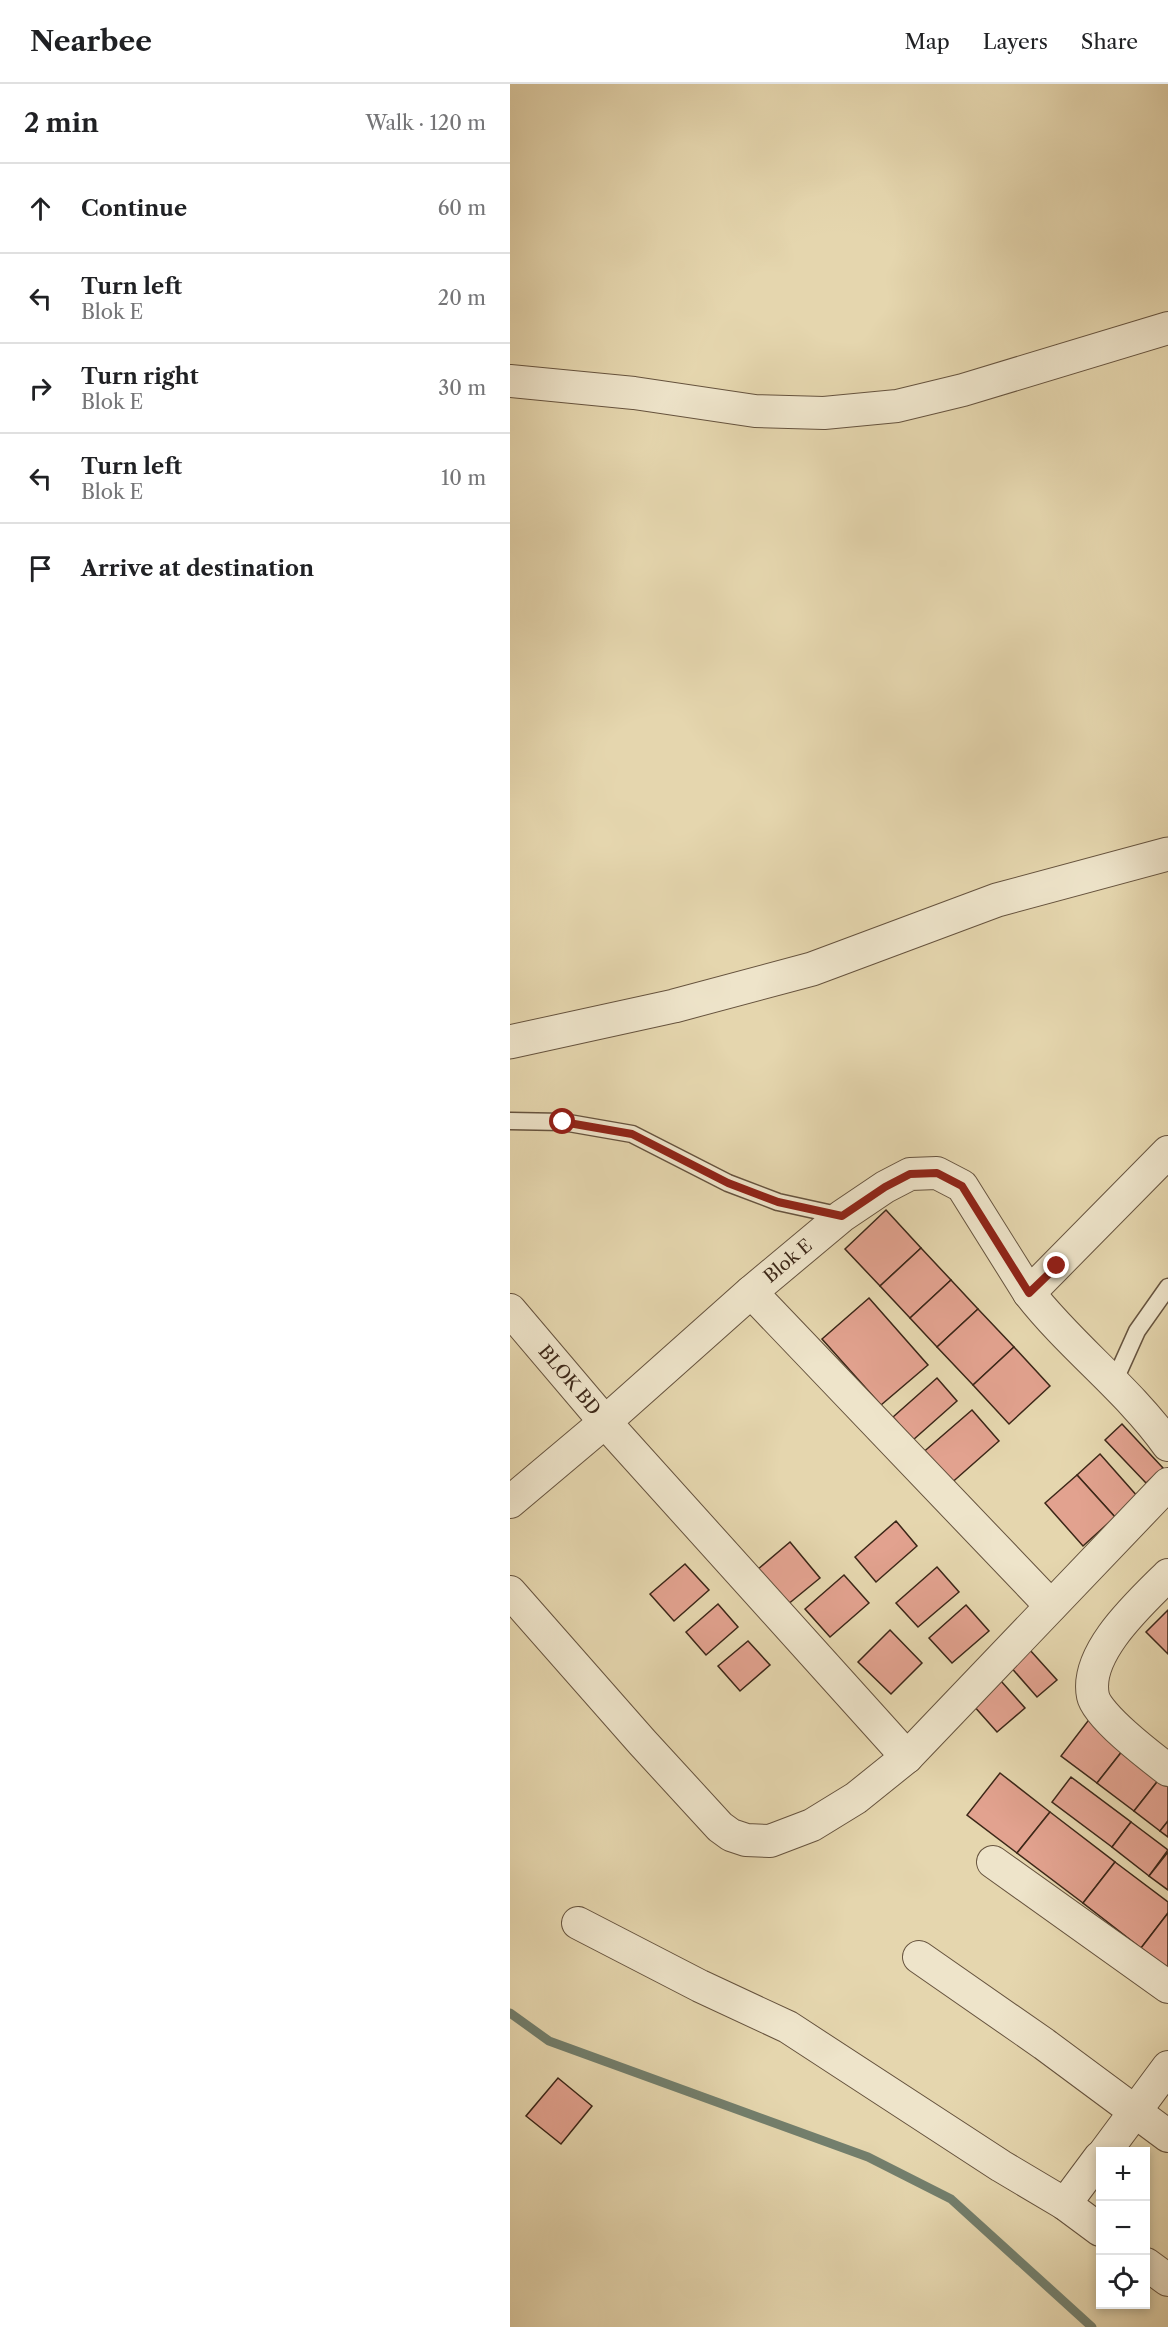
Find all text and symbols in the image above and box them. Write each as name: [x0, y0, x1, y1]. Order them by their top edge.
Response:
text: Nearbee: [30, 24, 152, 58]
text: Map: [905, 29, 950, 54]
text: Layers: [983, 29, 1048, 54]
text: Share: [1081, 29, 1138, 54]
text: 2 min: [24, 107, 99, 139]
text: Walk · 120 m: [365, 111, 486, 135]
icon: ahead: [24, 192, 57, 225]
text: Continue: [81, 195, 187, 222]
text: 60 m: [438, 196, 486, 220]
text: Turn left: [81, 273, 182, 300]
icon: left: [24, 282, 57, 315]
text: 20 m: [438, 286, 486, 310]
text: Blok E: [81, 300, 143, 324]
text: Turn right: [81, 363, 199, 390]
icon: right: [24, 372, 57, 405]
text: 30 m: [438, 376, 486, 400]
text: Blok E: [81, 390, 143, 414]
text: Turn left: [81, 453, 182, 480]
icon: left: [24, 462, 57, 495]
text: 10 m: [441, 466, 486, 490]
text: Blok E: [81, 480, 143, 504]
icon: arrive: [24, 552, 57, 585]
text: Arrive at destination: [81, 555, 314, 582]
route start: [549, 1108, 575, 1134]
street label: Blok E: [759, 1235, 817, 1287]
route end: [1043, 1252, 1069, 1278]
street label: BLOK BD: [534, 1341, 605, 1420]
map controls: [1096, 2147, 1150, 2309]
button: +: [1096, 2147, 1150, 2201]
button: −: [1096, 2201, 1150, 2255]
button: locate: [1096, 2255, 1150, 2309]

